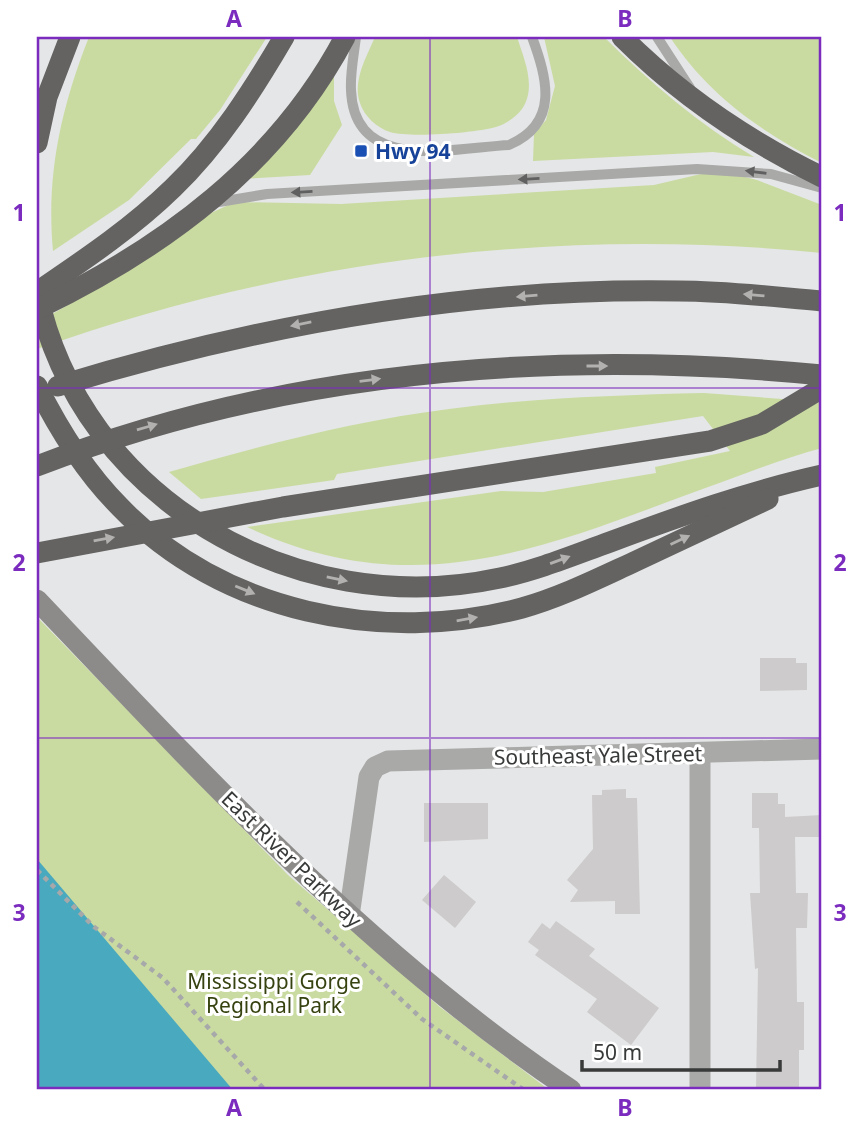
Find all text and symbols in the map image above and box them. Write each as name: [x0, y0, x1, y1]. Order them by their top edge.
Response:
text: A: [226, 2, 242, 34]
text: B: [617, 2, 633, 34]
place label: Hwy 94: [375, 137, 451, 165]
marker: Hwy 94: [353, 143, 369, 159]
one-way arrow: [745, 166, 767, 177]
one-way arrow: [518, 173, 540, 184]
one-way arrow: [291, 187, 313, 198]
text: 1: [12, 196, 26, 228]
text: 1: [833, 196, 847, 228]
one-way arrow: [743, 289, 765, 300]
one-way arrow: [516, 291, 538, 302]
one-way arrow: [290, 319, 312, 330]
one-way arrow: [586, 360, 608, 372]
one-way arrow: [359, 375, 381, 386]
one-way arrow: [137, 421, 159, 432]
one-way arrow: [93, 534, 115, 545]
one-way arrow: [670, 535, 690, 546]
text: 2: [12, 546, 26, 578]
text: 2: [833, 546, 847, 578]
one-way arrow: [550, 555, 571, 566]
one-way arrow: [326, 573, 348, 584]
one-way arrow: [234, 585, 255, 596]
one-way arrow: [456, 614, 478, 625]
street label: Southeast Yale Street: [494, 739, 703, 771]
street label: East River Parkway: [216, 785, 368, 934]
text: 3: [12, 896, 26, 928]
text: 3: [833, 896, 847, 928]
park label: Mississippi Gorge Regional Park: [187, 967, 361, 1019]
scale bar: [582, 1029, 780, 1073]
text: 50 m: [593, 1038, 642, 1066]
text: A: [226, 1091, 242, 1123]
text: B: [617, 1091, 633, 1123]

